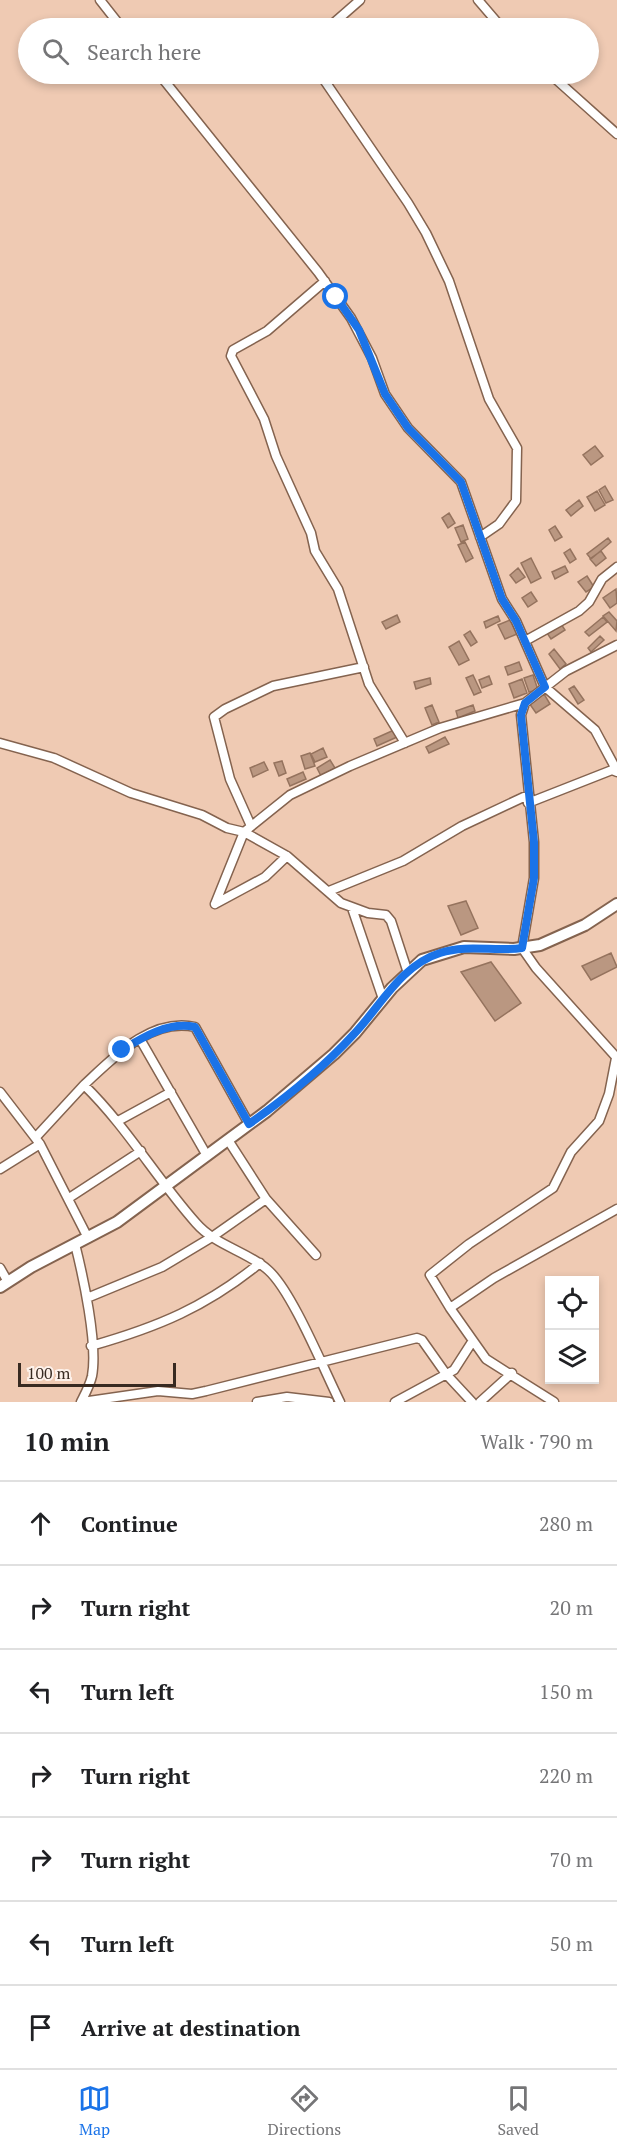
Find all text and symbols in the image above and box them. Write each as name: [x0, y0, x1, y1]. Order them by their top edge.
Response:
search box: [18, 18, 599, 84]
icon: search: [39, 35, 72, 68]
text: Search here: [87, 37, 201, 66]
route start: [322, 283, 348, 309]
route end: [108, 1036, 134, 1062]
map controls: [545, 1276, 599, 1384]
button: locate: [545, 1276, 599, 1330]
button: layers: [545, 1330, 599, 1384]
scale bar: [18, 1360, 176, 1388]
text: 100 m: [27, 1362, 70, 1384]
text: 10 min: [24, 1424, 110, 1458]
text: Walk · 790 m: [481, 1428, 593, 1455]
icon: ahead: [24, 1507, 57, 1540]
text: Continue: [81, 1509, 178, 1538]
text: 280 m: [539, 1510, 593, 1537]
icon: right: [24, 1591, 57, 1624]
text: Turn right: [81, 1593, 190, 1622]
text: 20 m: [550, 1594, 593, 1621]
icon: left: [24, 1675, 57, 1708]
text: Turn left: [81, 1677, 174, 1706]
text: 150 m: [539, 1678, 593, 1705]
icon: right: [24, 1759, 57, 1792]
text: Turn right: [81, 1761, 190, 1790]
text: 220 m: [539, 1762, 593, 1789]
icon: right: [24, 1843, 57, 1876]
text: Turn right: [81, 1845, 190, 1874]
text: 70 m: [550, 1846, 593, 1873]
icon: left: [24, 1927, 57, 1960]
text: Turn left: [81, 1929, 174, 1958]
text: 50 m: [550, 1930, 593, 1957]
icon: arrive: [24, 2011, 57, 2044]
text: Arrive at destination: [81, 2013, 300, 2042]
tab: Map: [78, 2082, 111, 2140]
tab: Directions: [267, 2082, 341, 2140]
tab: Saved: [497, 2082, 539, 2140]

